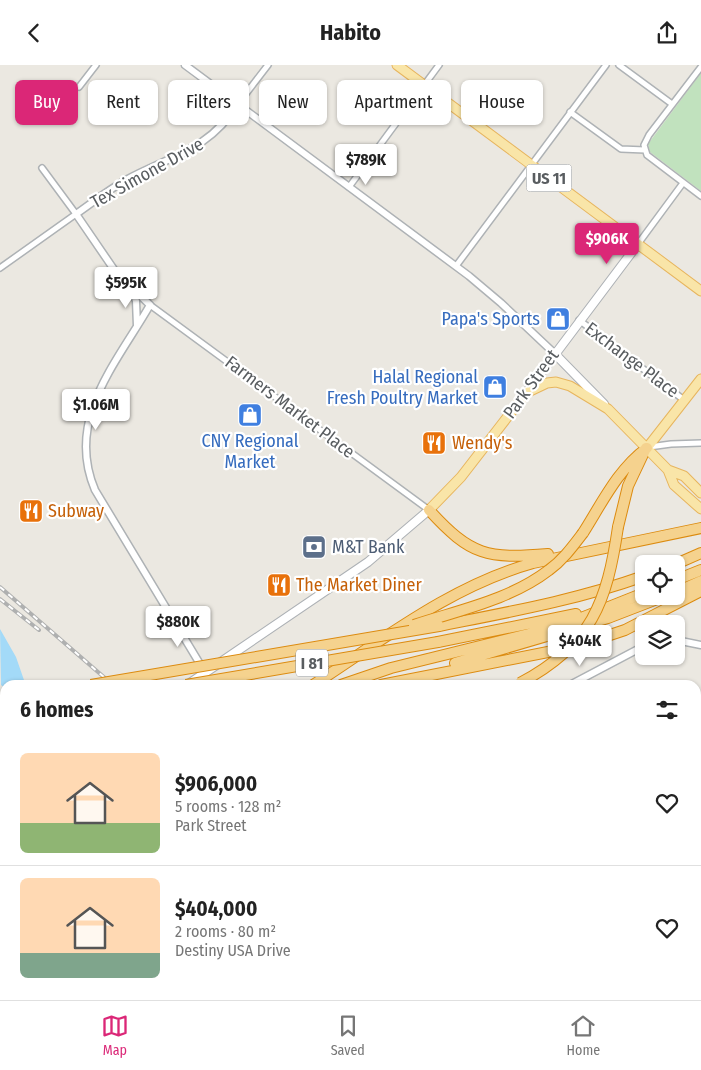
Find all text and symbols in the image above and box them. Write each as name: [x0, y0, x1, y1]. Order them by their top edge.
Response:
icon: back: [20, 19, 48, 47]
text: Habito: [320, 19, 381, 46]
icon: share: [653, 19, 681, 47]
chip: Buy: [15, 80, 78, 125]
chip: Rent: [88, 80, 158, 125]
chip: Filters: [168, 80, 249, 125]
chip: New: [259, 80, 327, 125]
chip: Apartment: [337, 80, 451, 125]
chip: House: [461, 80, 543, 125]
street label: Tex Simone Drive: [87, 133, 207, 213]
pin: $789K: [331, 143, 401, 186]
text: $789K: [346, 150, 386, 169]
road number: US 11: [526, 165, 572, 191]
pin: $906K: [572, 223, 642, 265]
text: $906K: [586, 229, 628, 248]
pin: $595K: [91, 267, 161, 309]
text: $595K: [105, 273, 147, 292]
shop icon: Papa's Sports: [545, 306, 571, 332]
place label: Papa's Sports: [441, 308, 540, 330]
street label: Exchange Place: [581, 318, 683, 403]
street label: Park Street: [498, 345, 564, 423]
street label: Farmers Market Place: [221, 351, 359, 463]
place label: Halal Regional Fresh Poultry Market: [327, 366, 478, 409]
shop icon: Halal Regional Fresh Poultry Market: [482, 374, 508, 400]
pin: $1.06M: [55, 389, 137, 431]
text: $1.06M: [73, 395, 119, 414]
shop icon: CNY Regional Market: [237, 402, 263, 428]
place label: CNY Regional Market: [201, 430, 299, 473]
restaurant icon: Wendy's: [421, 430, 447, 456]
place label: Wendy's: [452, 432, 513, 454]
restaurant icon: Subway: [18, 498, 44, 524]
place label: Subway: [48, 500, 104, 522]
bank icon: M&T Bank: [301, 534, 327, 560]
place label: M&T Bank: [332, 536, 405, 558]
map controls: [635, 555, 685, 665]
button: locate: [635, 555, 685, 605]
restaurant icon: The Market Diner: [266, 572, 292, 598]
place label: The Market Diner: [296, 574, 422, 596]
pin: $880K: [143, 605, 213, 648]
text: $880K: [157, 612, 199, 631]
button: layers: [635, 615, 685, 665]
pin: $404K: [545, 625, 615, 667]
text: $404K: [559, 631, 601, 650]
road number: I 81: [296, 649, 328, 677]
icon: filters: [653, 696, 681, 724]
text: 6 homes: [20, 697, 93, 723]
text: $906,000: [175, 771, 257, 797]
icon: home: [60, 773, 120, 833]
icon: heart: [653, 789, 681, 817]
text: 5 rooms · 128 m²: [175, 797, 281, 816]
text: Park Street: [175, 816, 247, 835]
text: $404,000: [175, 896, 257, 922]
icon: home: [60, 898, 120, 958]
icon: heart: [653, 914, 681, 942]
text: 2 rooms · 80 m²: [175, 922, 276, 941]
text: Destiny USA Drive: [175, 941, 291, 960]
tab: Map: [101, 1012, 129, 1059]
tab: Saved: [331, 1012, 365, 1059]
tab: Home: [567, 1012, 600, 1059]

